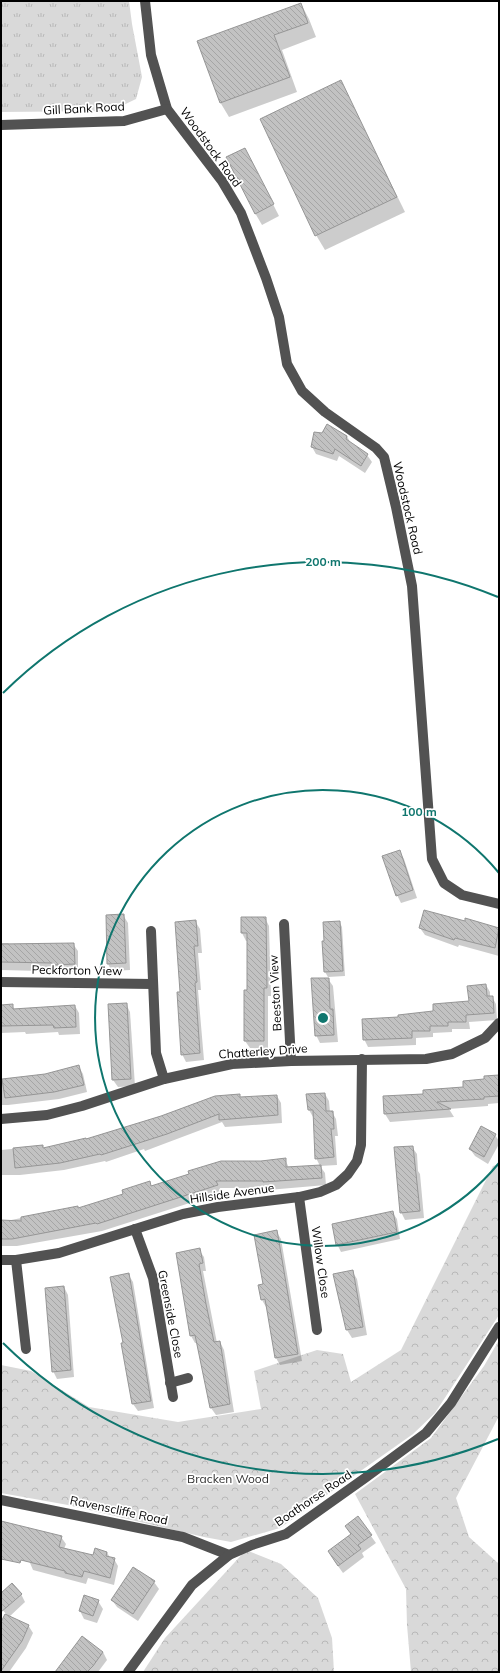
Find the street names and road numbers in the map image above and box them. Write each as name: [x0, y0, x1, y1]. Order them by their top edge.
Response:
street label: Gill Bank Road: [43, 98, 125, 118]
street label: Woodstock Road: [177, 104, 245, 190]
street label: Woodstock Road: [390, 460, 426, 556]
street label: Beeston View: [265, 954, 284, 1032]
street label: Peckforton View: [31, 962, 123, 978]
street label: Chatterley Drive: [218, 1040, 308, 1062]
street label: Hillside Avenue: [189, 1180, 275, 1206]
street label: Willow Close: [309, 1225, 333, 1299]
street label: Greenside Close: [155, 1269, 187, 1359]
street label: Boathorse Road: [272, 1467, 354, 1529]
street label: Ravenscliffe Road: [69, 1492, 169, 1528]

